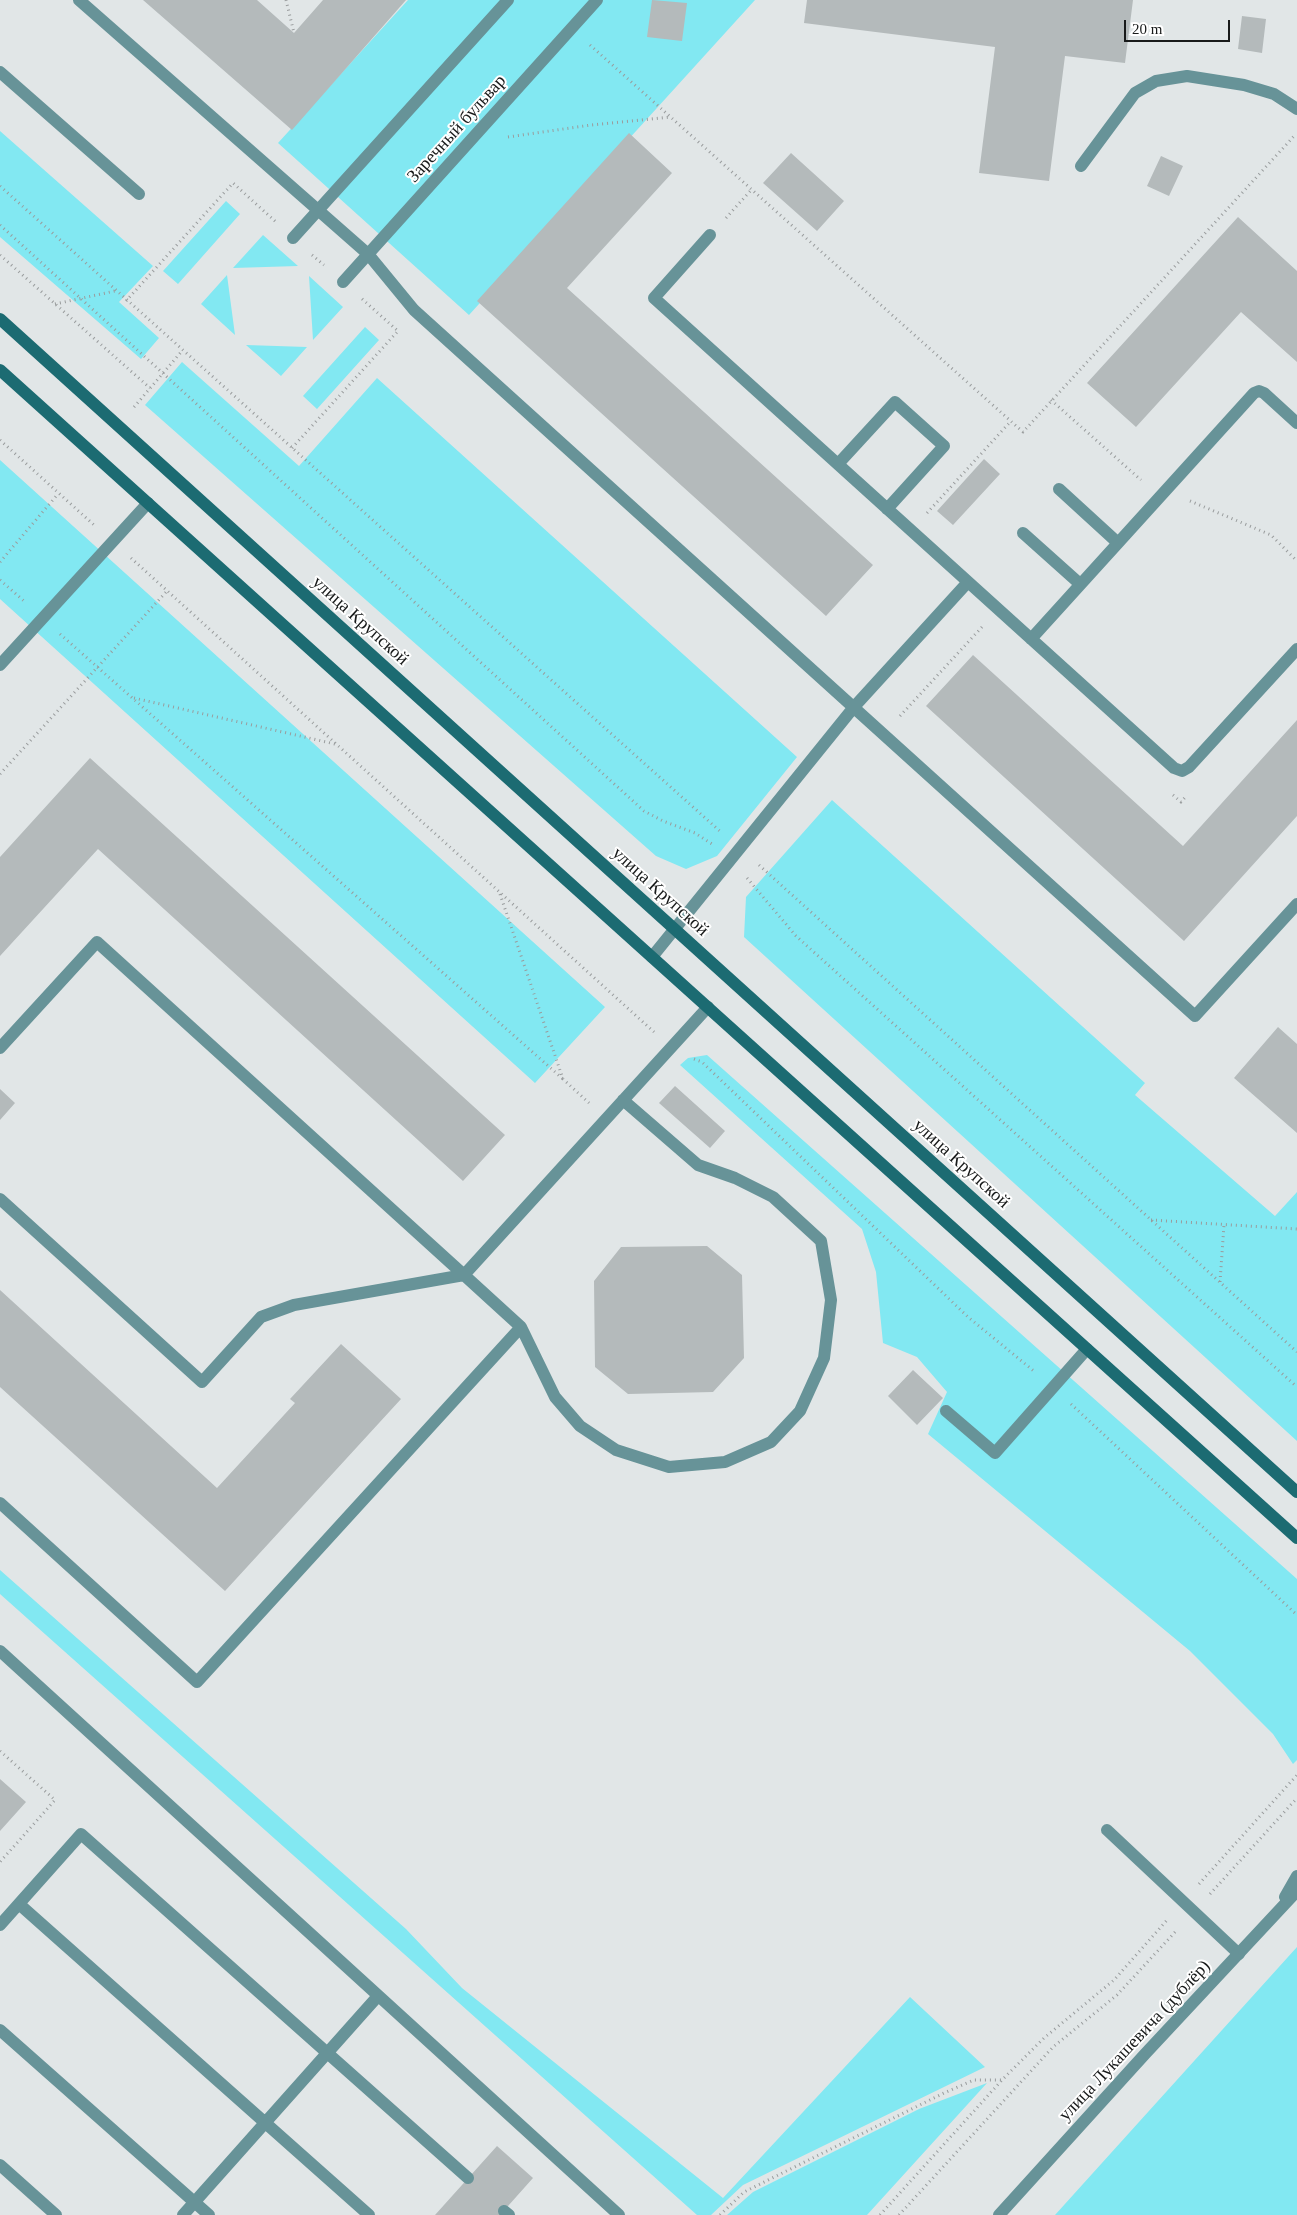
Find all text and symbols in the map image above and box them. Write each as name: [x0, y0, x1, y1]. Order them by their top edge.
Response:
scale bar: [1127, 10, 1233, 42]
text: 20 m: [1132, 21, 1162, 37]
street label: Заречный бульвар: [403, 71, 511, 187]
street label: улица Крупской: [307, 572, 413, 670]
street label: улица Крупской: [607, 843, 713, 941]
street label: улица Крупской: [908, 1115, 1014, 1213]
street label: улица Лукашевича (дублёр): [1055, 1956, 1215, 2126]

